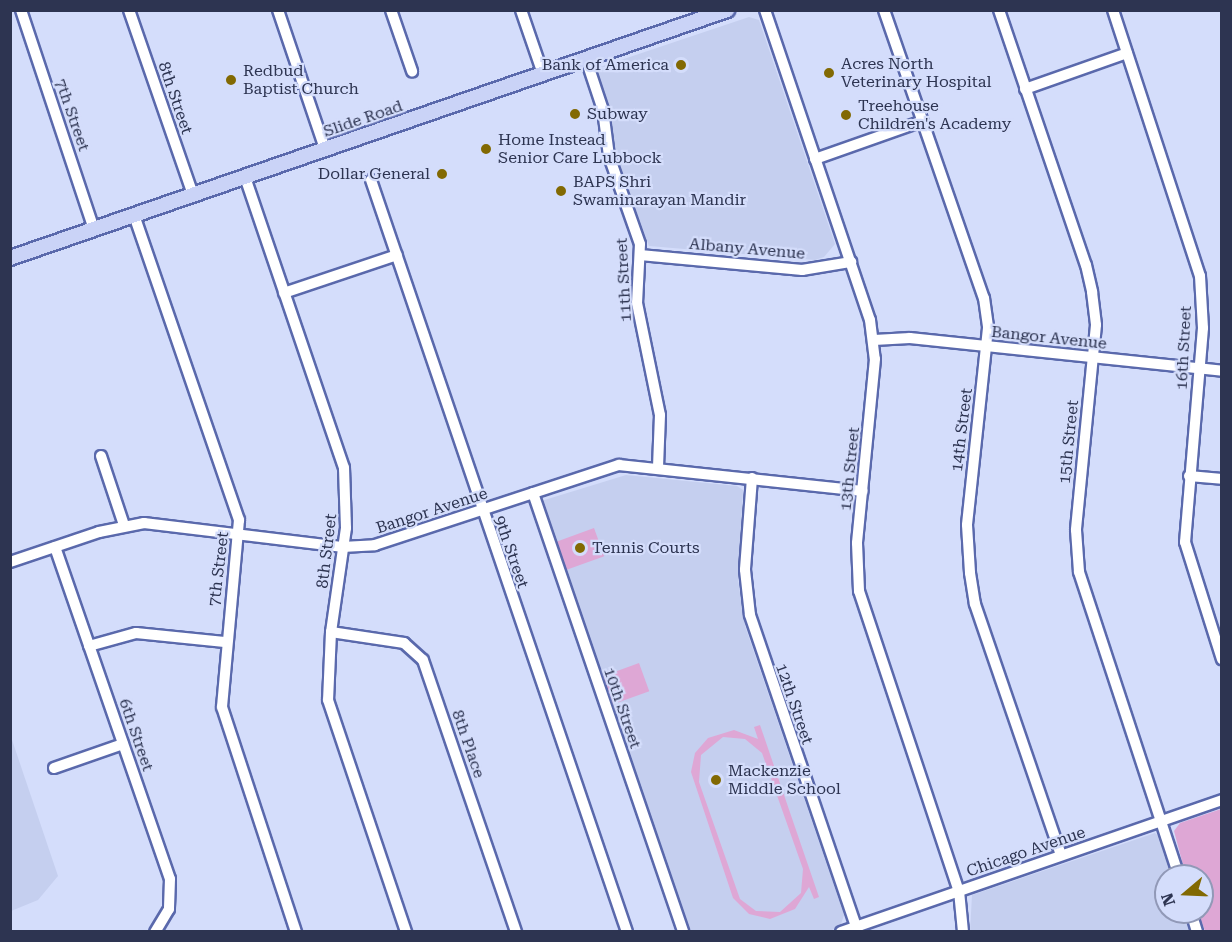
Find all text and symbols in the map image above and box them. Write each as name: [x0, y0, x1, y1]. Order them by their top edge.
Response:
place label: Acres North Veterinary Hospital: [841, 54, 991, 92]
place label: Bank of America: [542, 55, 669, 75]
marker: Bank of America: [674, 58, 688, 72]
street label: 8th Street: [154, 59, 196, 137]
place label: Redbud Baptist Church: [243, 61, 359, 99]
marker: Acres North Veterinary Hospital: [822, 66, 836, 80]
marker: Redbud Baptist Church: [224, 73, 238, 87]
street label: 7th Street: [51, 76, 93, 154]
place label: Treehouse Children's Academy: [858, 96, 1011, 134]
street label: Slide Road: [321, 97, 405, 141]
place label: Subway: [587, 104, 648, 124]
marker: Subway: [568, 107, 582, 121]
marker: Treehouse Children's Academy: [839, 108, 853, 122]
place label: Home Instead Senior Care Lubbock: [498, 130, 662, 168]
marker: Home Instead Senior Care Lubbock: [479, 142, 493, 156]
place label: Dollar General: [318, 164, 430, 184]
marker: Dollar General: [435, 167, 449, 181]
place label: BAPS Shri Swaminarayan Mandir: [573, 172, 746, 210]
marker: BAPS Shri Swaminarayan Mandir: [554, 184, 568, 198]
street label: Albany Avenue: [688, 234, 806, 264]
street label: 11th Street: [612, 237, 636, 323]
street label: 16th Street: [1172, 305, 1196, 391]
street label: Bangor Avenue: [990, 322, 1108, 354]
street label: 14th Street: [947, 387, 977, 473]
street label: 15th Street: [1055, 399, 1083, 485]
street label: 13th Street: [836, 426, 864, 512]
street label: Bangor Avenue: [374, 484, 490, 538]
street label: 8th Street: [313, 513, 341, 589]
street label: 9th Street: [490, 513, 532, 591]
street label: 7th Street: [205, 531, 233, 607]
place label: Tennis Courts: [592, 538, 700, 558]
marker: Tennis Courts: [573, 541, 587, 555]
street label: 12th Street: [771, 661, 817, 747]
street label: 10th Street: [599, 665, 645, 751]
street label: 6th Street: [115, 696, 157, 774]
street label: 8th Place: [447, 707, 489, 781]
place label: Mackenzie Middle School: [728, 761, 841, 799]
marker: Mackenzie Middle School: [709, 773, 723, 787]
street label: Chicago Avenue: [964, 823, 1088, 881]
north arrow: [1154, 864, 1214, 924]
text: N: [1157, 890, 1179, 908]

